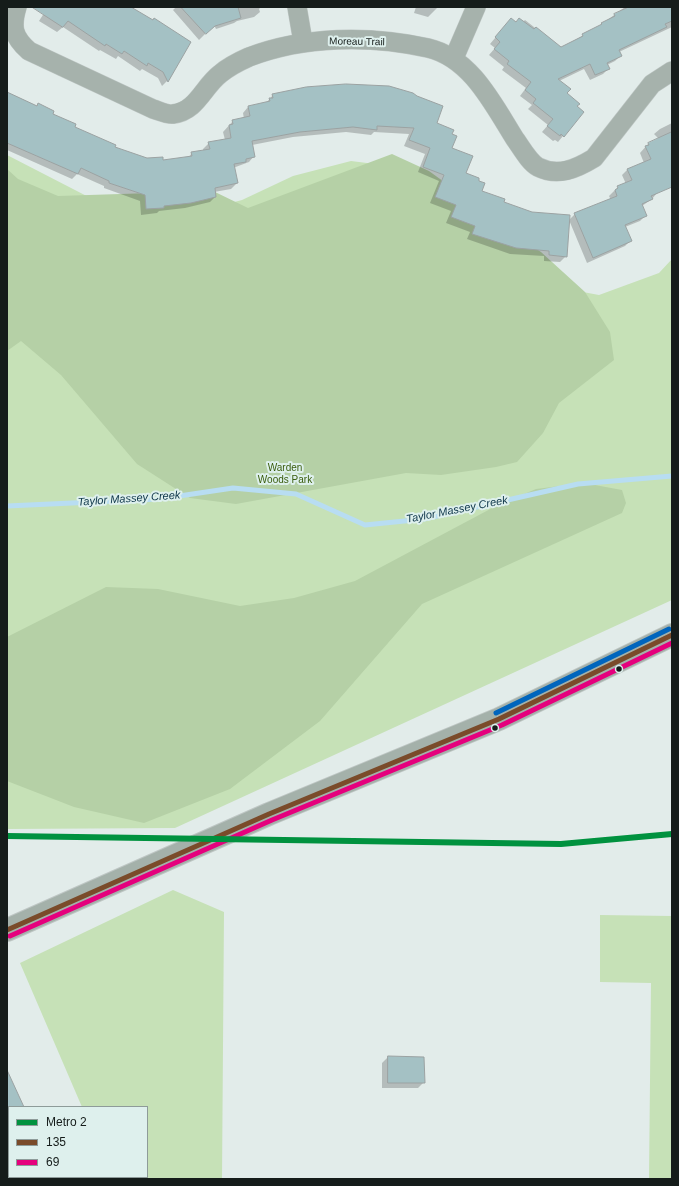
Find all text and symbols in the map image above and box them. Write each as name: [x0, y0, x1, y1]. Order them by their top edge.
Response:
street label: Moreau Trail: [329, 36, 385, 48]
park label: Warden Woods Park: [258, 462, 312, 486]
water label: Taylor Massey Creek: [77, 489, 181, 509]
water label: Taylor Massey Creek: [405, 494, 509, 526]
unlabelled marker: [614, 664, 624, 674]
unlabelled marker: [490, 723, 500, 733]
legend: [8, 1106, 148, 1178]
text: Metro 2: [46, 1115, 87, 1129]
text: 135: [46, 1135, 66, 1149]
text: 69: [46, 1155, 59, 1169]

